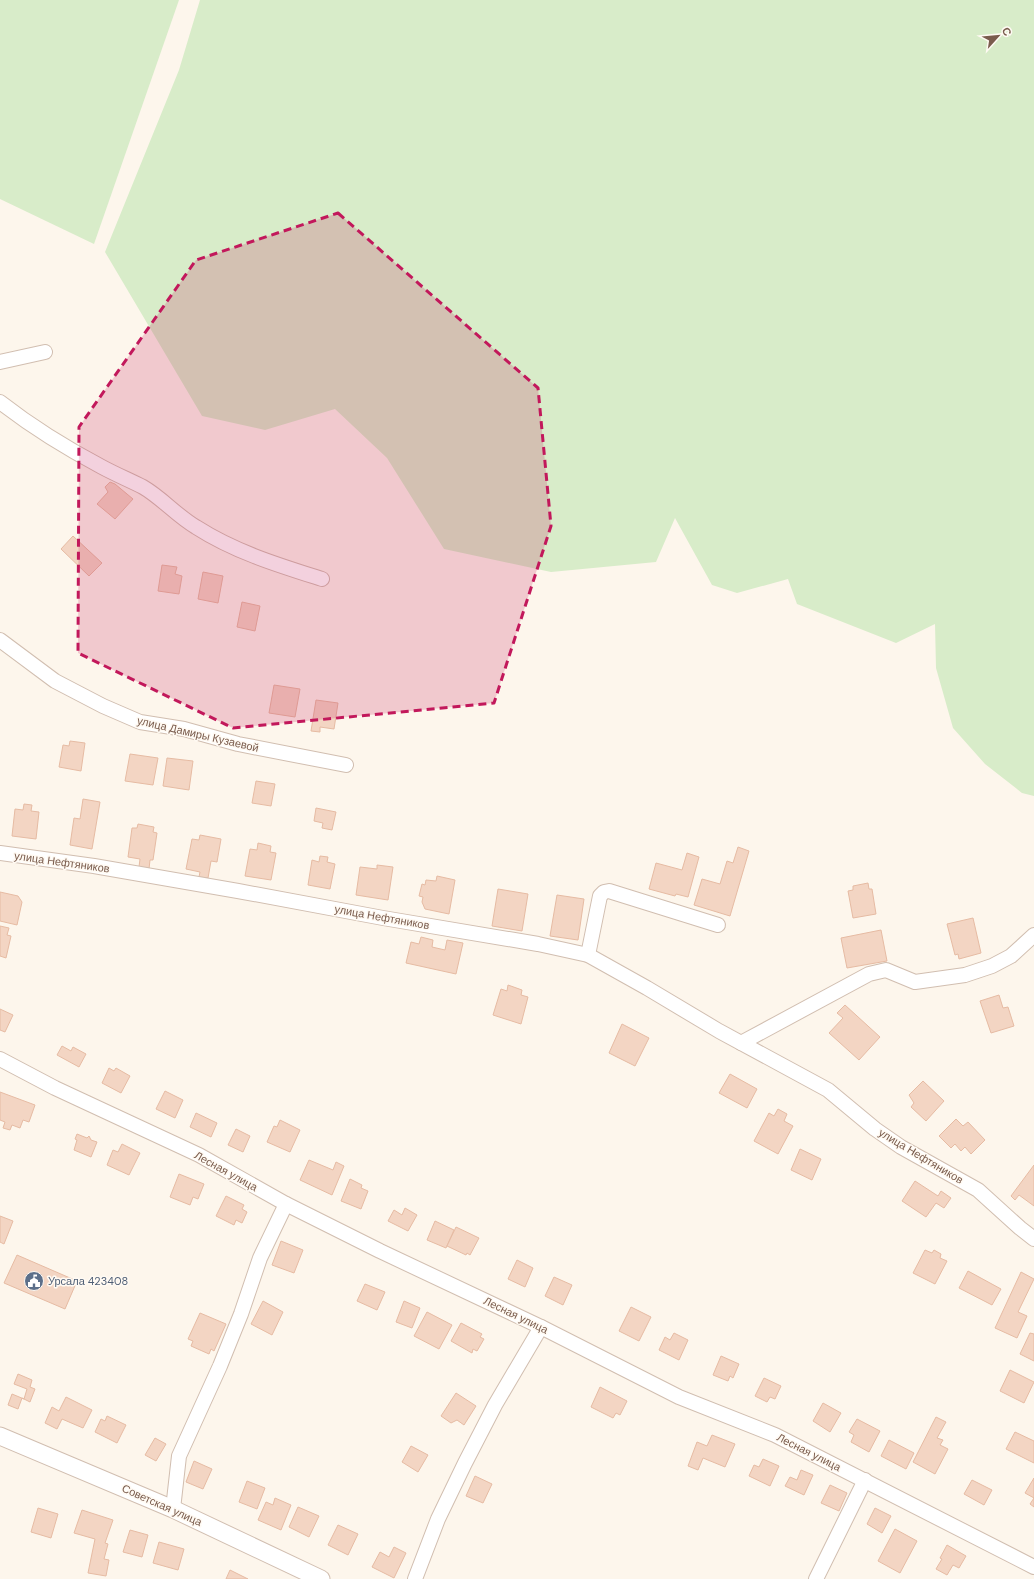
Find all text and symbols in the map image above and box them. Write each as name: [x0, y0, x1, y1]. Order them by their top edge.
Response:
north arrow: [978, 16, 1018, 56]
text: С: [999, 25, 1015, 38]
street label: улица Дамиры Кузаевой: [136, 713, 260, 755]
street label: улица Нефтяников: [13, 848, 111, 876]
street label: улица Нефтяников: [333, 902, 431, 932]
street label: улица Нефтяников: [876, 1125, 966, 1187]
street label: Лесная улица: [192, 1148, 261, 1195]
public building icon: Урсала 423408: [23, 1270, 45, 1292]
place label: Урсала 423408: [48, 1274, 128, 1288]
street label: Лесная улица: [481, 1293, 551, 1337]
street label: Лесная улица: [775, 1430, 844, 1475]
street label: Советская улица: [120, 1481, 205, 1529]

